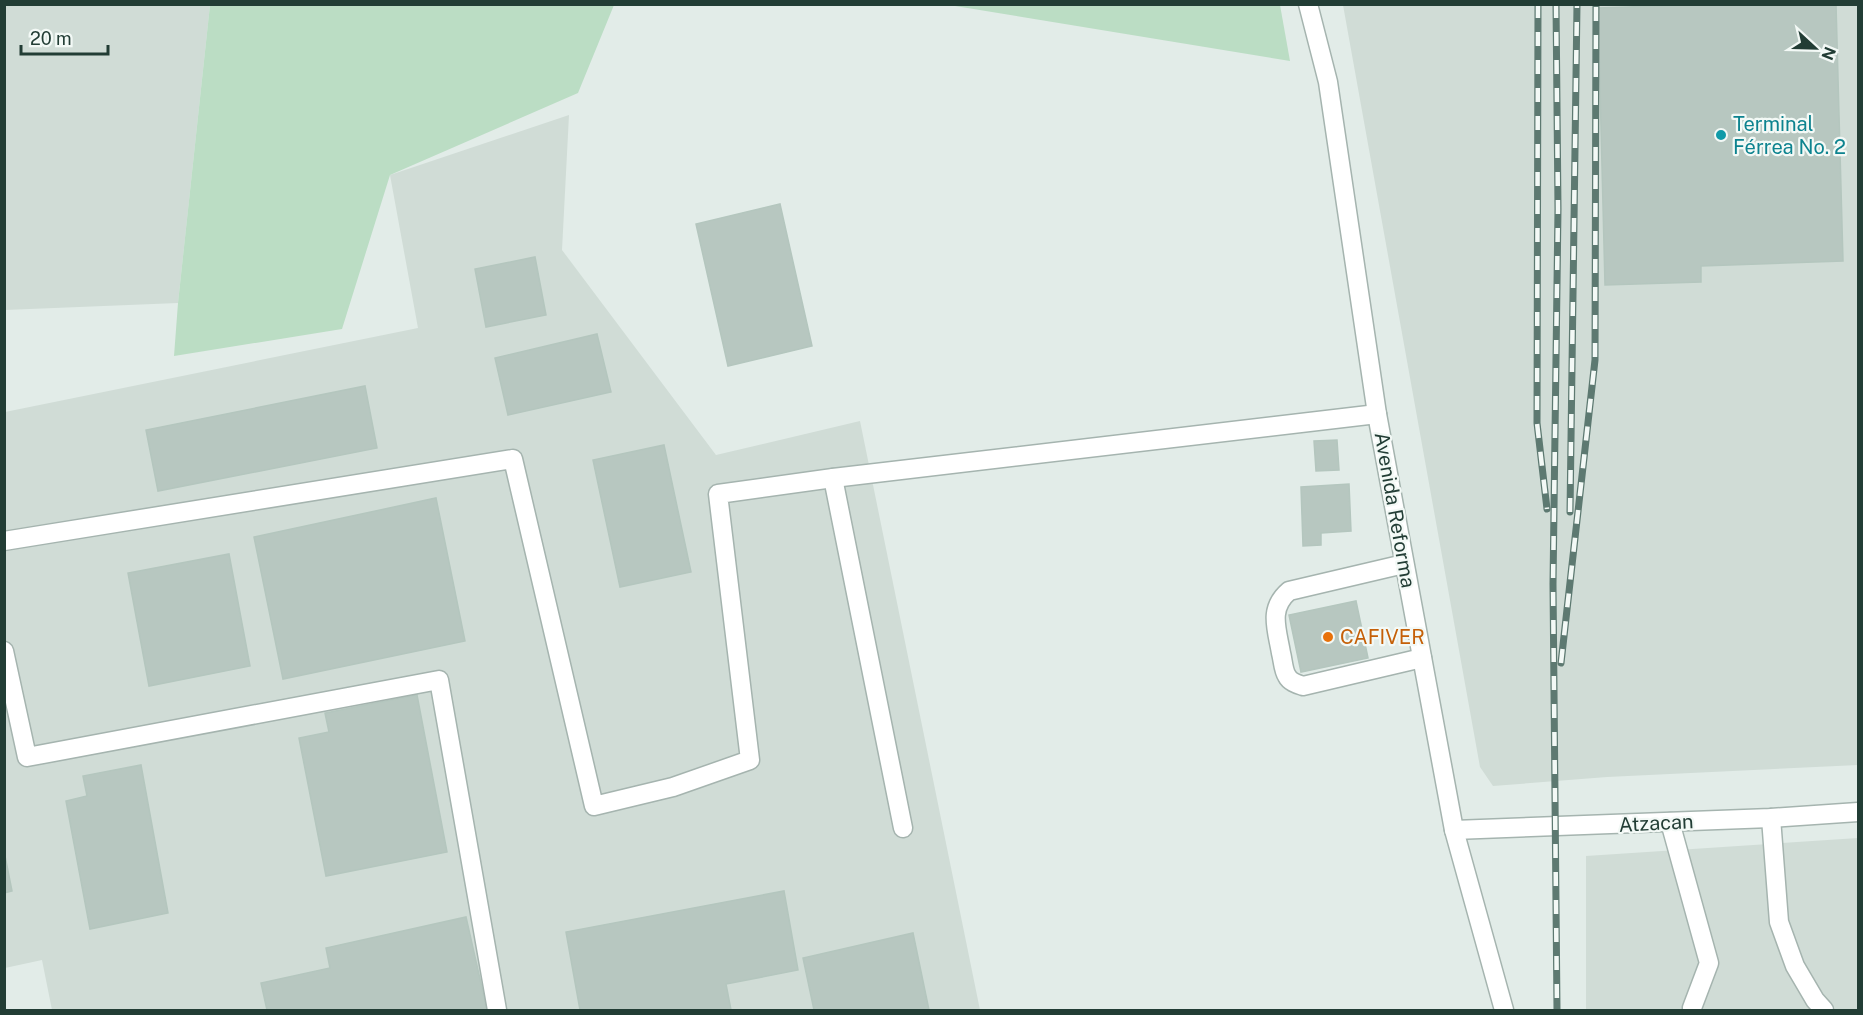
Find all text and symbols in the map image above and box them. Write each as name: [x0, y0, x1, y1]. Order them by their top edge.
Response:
scale bar: [21, 18, 108, 56]
north arrow: [1785, 18, 1845, 78]
text: 20 m: [30, 28, 72, 49]
text: N: [1817, 44, 1840, 63]
place label: Terminal Férrea No. 2: [1733, 112, 1846, 159]
marker: Terminal Férrea No. 2: [1714, 128, 1728, 142]
street label: Avenida Reforma: [1369, 430, 1421, 590]
place label: CAFIVER: [1340, 625, 1425, 649]
marker: CAFIVER: [1321, 630, 1335, 644]
street label: Atzacan: [1618, 809, 1694, 837]

